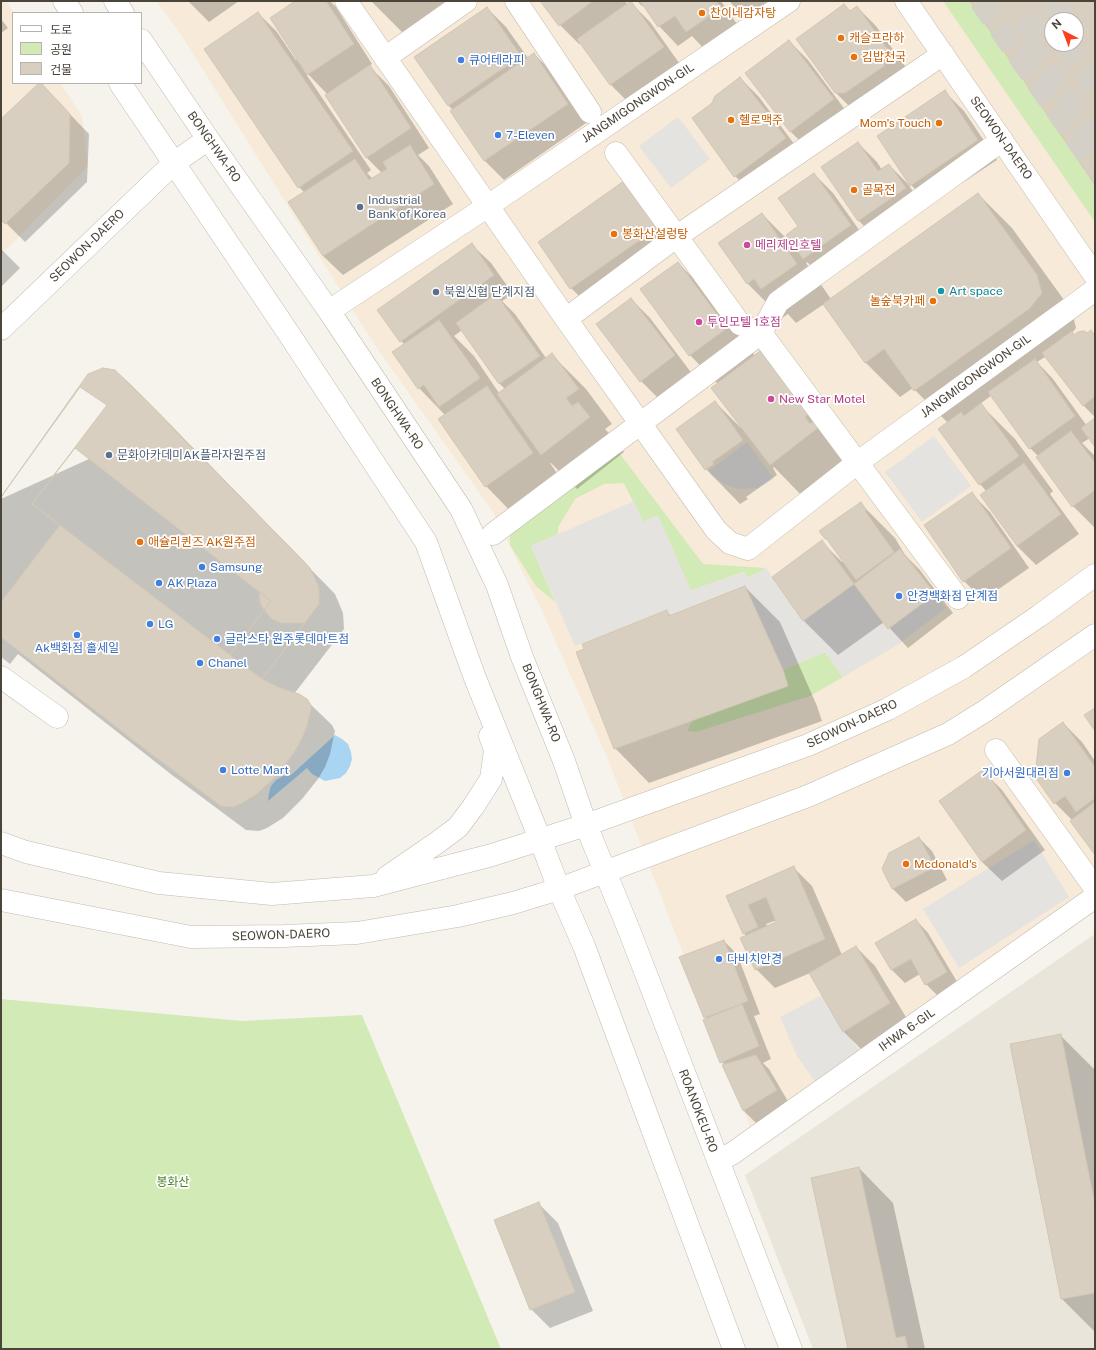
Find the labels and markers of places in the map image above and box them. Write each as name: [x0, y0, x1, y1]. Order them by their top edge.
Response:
place label: 찬이네감자탕: [710, 6, 776, 20]
marker: 찬이네감자탕: [697, 8, 707, 18]
place label: 캐슬프라하: [849, 31, 904, 45]
marker: 캐슬프라하: [836, 33, 846, 43]
place label: 김밥천국: [862, 50, 906, 64]
marker: 김밥천국: [849, 52, 859, 62]
place label: 큐어테라피: [469, 53, 524, 67]
marker: 큐어테라피: [456, 55, 466, 65]
place label: 헬로맥주: [739, 113, 783, 127]
marker: 헬로맥주: [726, 115, 736, 125]
place label: Mom's Touch: [859, 116, 931, 130]
marker: Mom's Touch: [934, 118, 944, 128]
place label: 7-Eleven: [506, 128, 555, 142]
marker: 7-Eleven: [493, 130, 503, 140]
place label: 골목전: [862, 183, 895, 197]
marker: 골목전: [849, 185, 859, 195]
place label: Industrial Bank of Korea: [368, 193, 446, 221]
marker: Industrial Bank of Korea: [355, 202, 365, 212]
place label: 봉화산설렁탕: [622, 227, 688, 241]
marker: 봉화산설렁탕: [609, 229, 619, 239]
place label: 메리제인호텔: [755, 238, 821, 252]
marker: 메리제인호텔: [742, 240, 752, 250]
place label: Art space: [949, 284, 1003, 298]
place label: 북원신협 단계지점: [444, 285, 535, 299]
marker: Art space: [936, 286, 946, 296]
marker: 북원신협 단계지점: [431, 287, 441, 297]
place label: 놀숲북카페: [870, 294, 925, 308]
marker: 놀숲북카페: [928, 296, 938, 306]
place label: 투인모텔 1호점: [707, 315, 781, 329]
marker: 투인모텔 1호점: [694, 317, 704, 327]
place label: New Star Motel: [779, 392, 866, 406]
marker: New Star Motel: [766, 394, 776, 404]
place label: 문화아카데미AK플라자원주점: [117, 448, 266, 462]
marker: 문화아카데미AK플라자원주점: [104, 450, 114, 460]
place label: 애슐리퀸즈 AK원주점: [148, 535, 256, 549]
marker: 애슐리퀸즈 AK원주점: [135, 537, 145, 547]
place label: Samsung: [210, 560, 262, 574]
marker: Samsung: [197, 562, 207, 572]
place label: AK Plaza: [167, 576, 217, 590]
marker: AK Plaza: [154, 578, 164, 588]
place label: 안경백화점 단계점: [907, 589, 998, 603]
marker: 안경백화점 단계점: [894, 591, 904, 601]
place label: LG: [158, 617, 173, 631]
marker: LG: [145, 619, 155, 629]
marker: Ak백화점 홀세일: [72, 630, 82, 640]
place label: 글라스타 원주롯데마트점: [225, 632, 349, 646]
marker: 글라스타 원주롯데마트점: [212, 634, 222, 644]
place label: Ak백화점 홀세일: [35, 641, 119, 655]
place label: Chanel: [208, 656, 247, 670]
marker: Chanel: [195, 658, 205, 668]
place label: Lotte Mart: [231, 763, 289, 777]
marker: Lotte Mart: [218, 765, 228, 775]
place label: 기아서원대리점: [982, 766, 1059, 780]
marker: 기아서원대리점: [1062, 768, 1072, 778]
place label: Mcdonald's: [914, 857, 977, 871]
marker: Mcdonald's: [901, 859, 911, 869]
place label: 다비치안경: [727, 952, 782, 966]
marker: 다비치안경: [714, 954, 724, 964]

